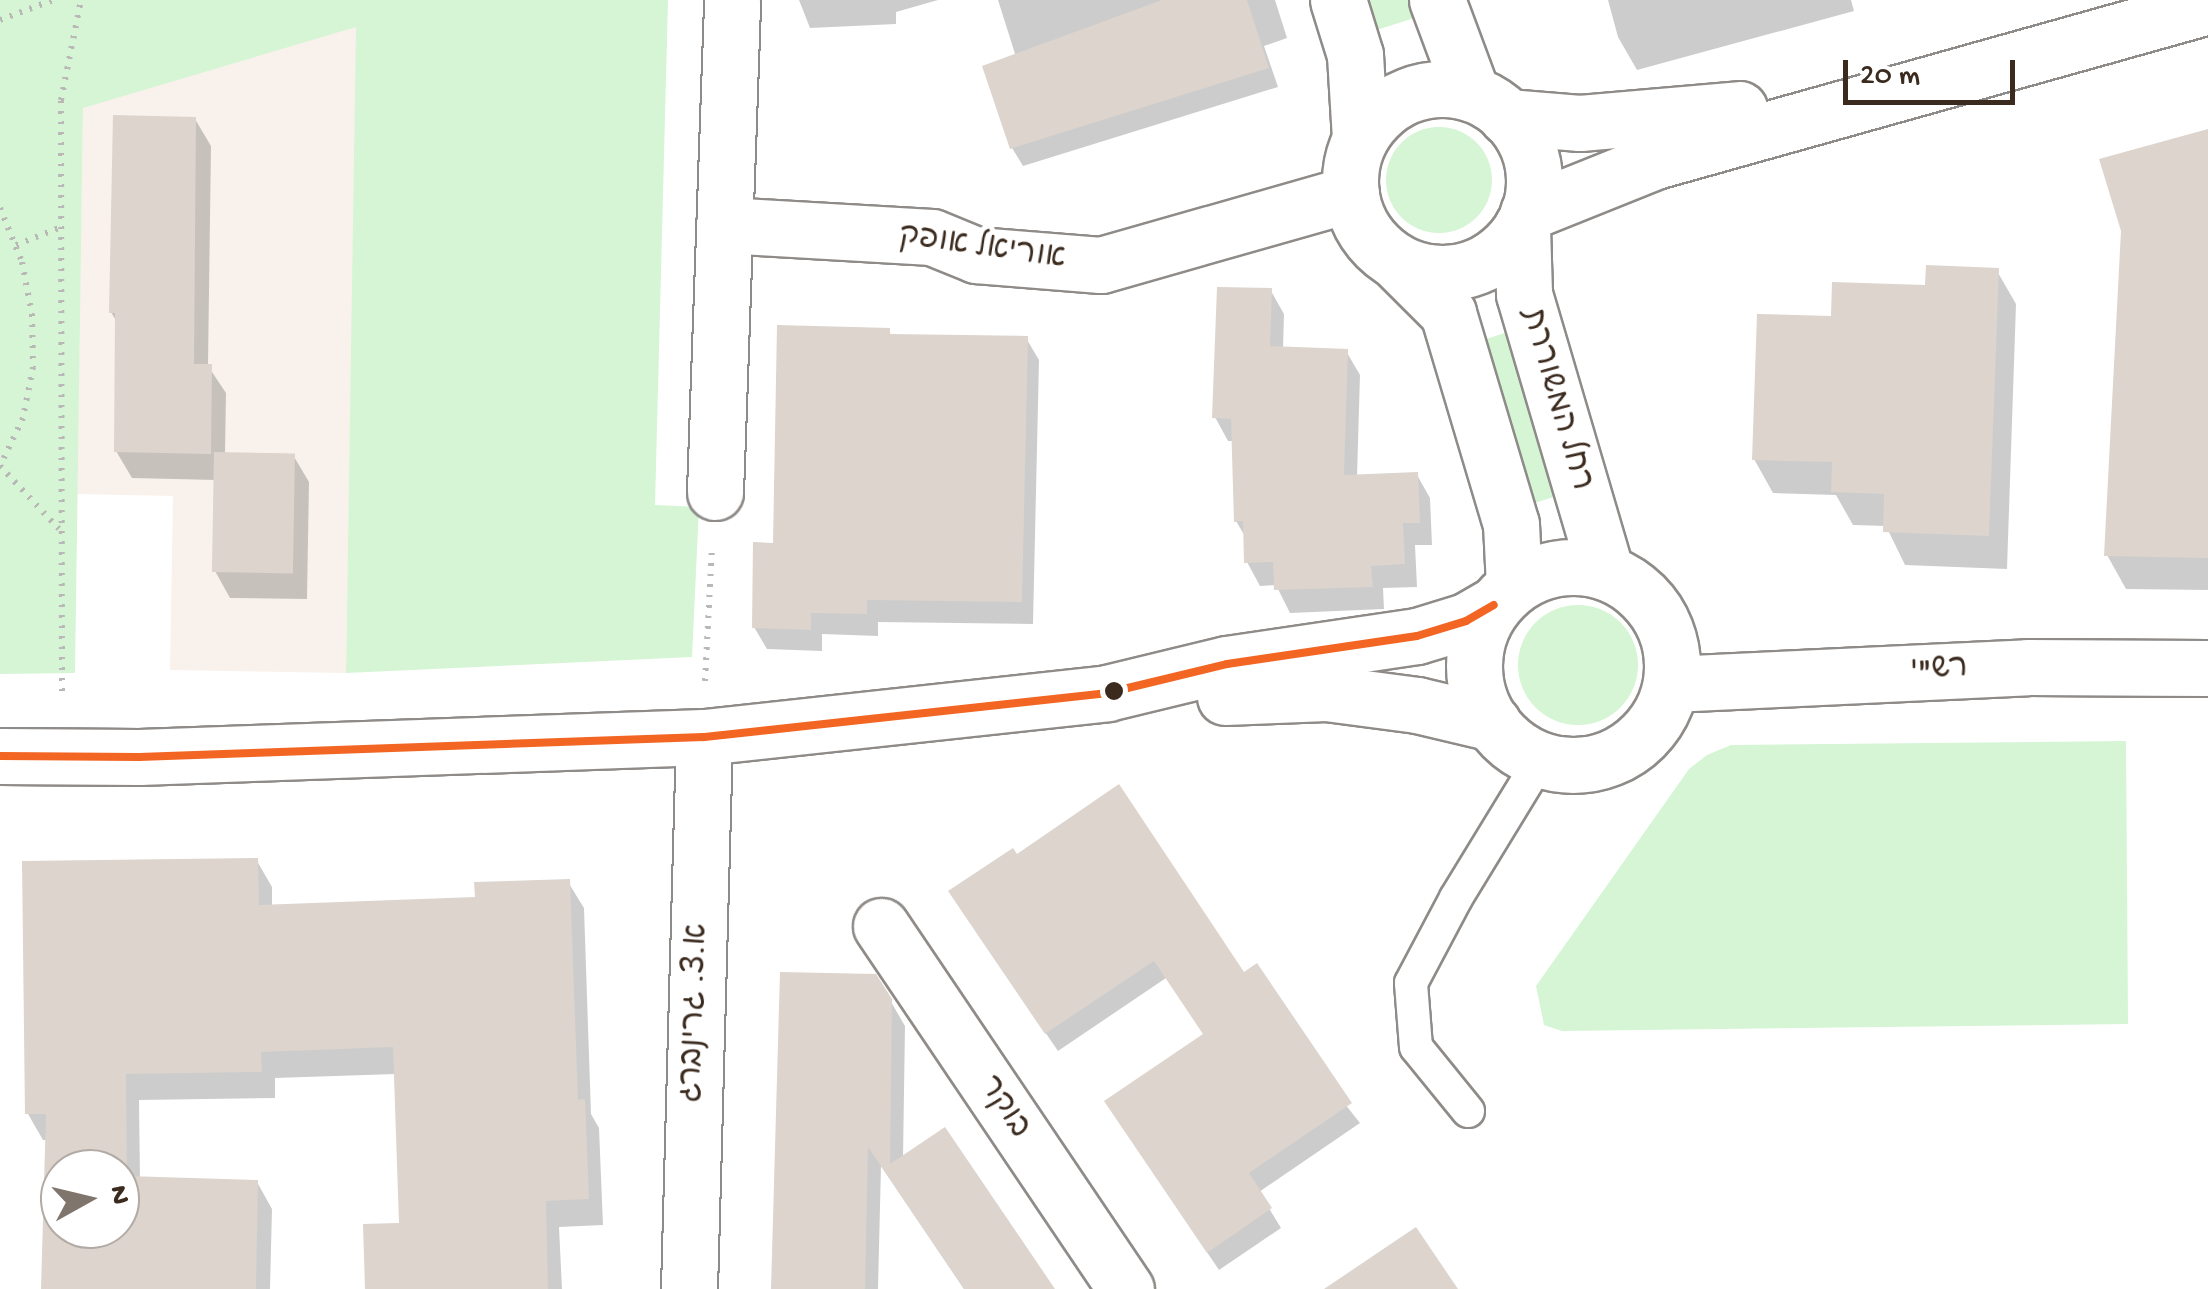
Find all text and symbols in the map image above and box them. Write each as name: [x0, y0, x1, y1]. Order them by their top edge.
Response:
scale bar: [1848, 40, 2020, 102]
text: 20 m: [1860, 60, 1920, 95]
street label: אוריאל אופק: [896, 218, 1068, 280]
street label: רחל המשוררת: [1511, 305, 1599, 495]
street label: רש"י: [1909, 650, 1969, 692]
unlabelled marker: [1104, 681, 1124, 701]
street label: א.צ. גרינברג: [674, 923, 718, 1103]
street label: בוקר: [968, 1070, 1038, 1146]
north arrow: [40, 1149, 140, 1249]
text: N: [101, 1184, 136, 1206]

